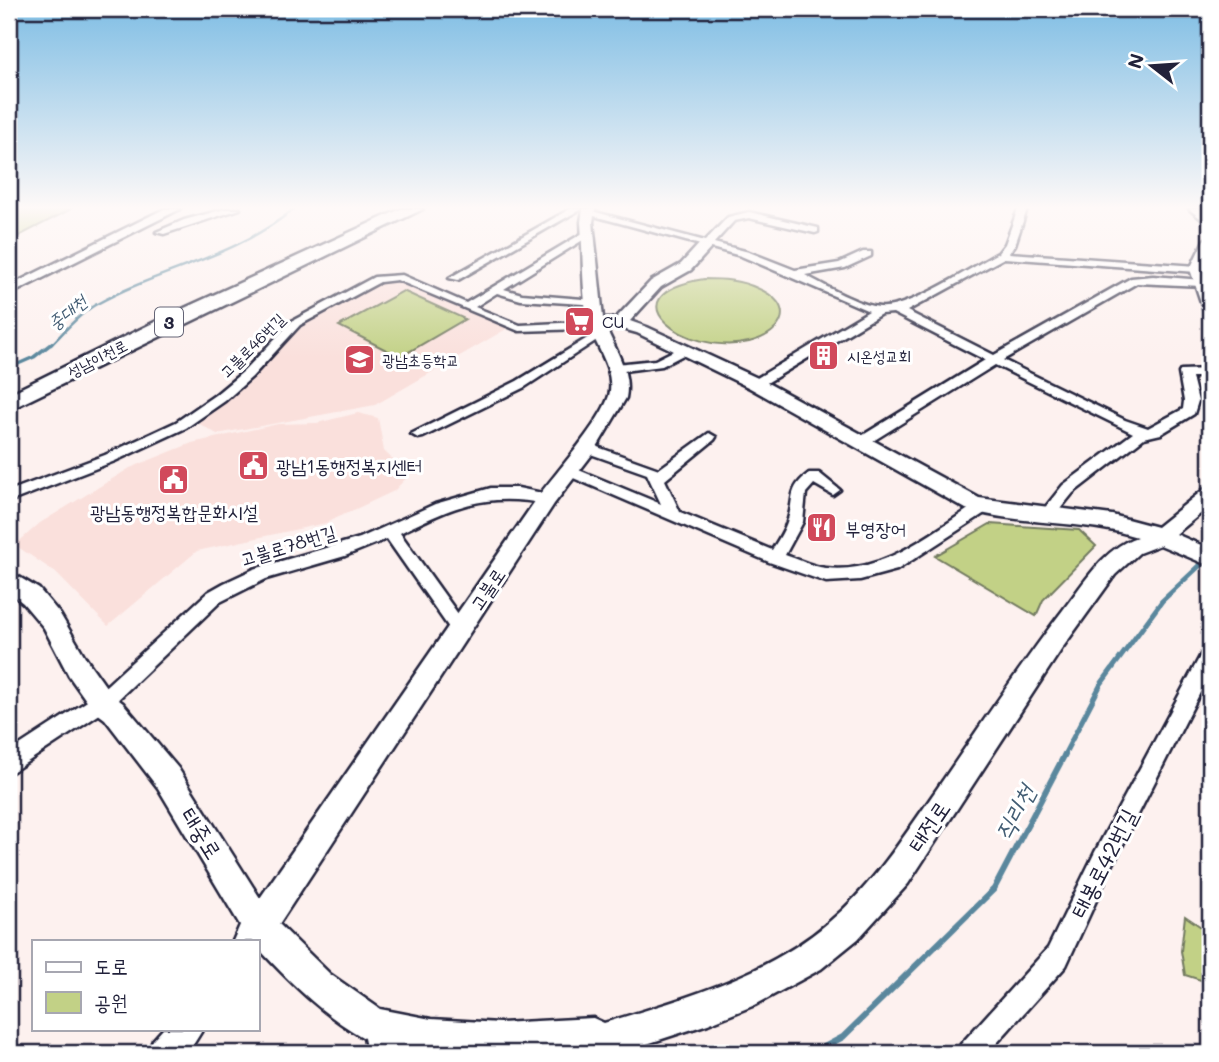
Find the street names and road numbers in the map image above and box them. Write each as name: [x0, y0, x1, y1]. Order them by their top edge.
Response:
road number: 3: [155, 308, 183, 336]
street label: 고불로46번길: [215, 308, 289, 382]
street label: 성남이천로: [64, 334, 130, 382]
street label: 고불로78번길: [237, 519, 339, 571]
street label: 고불로: [464, 563, 510, 615]
street label: 태전로: [900, 795, 956, 857]
street label: 태중로: [175, 802, 229, 864]
street label: 태봉로42번길: [1063, 803, 1143, 923]

